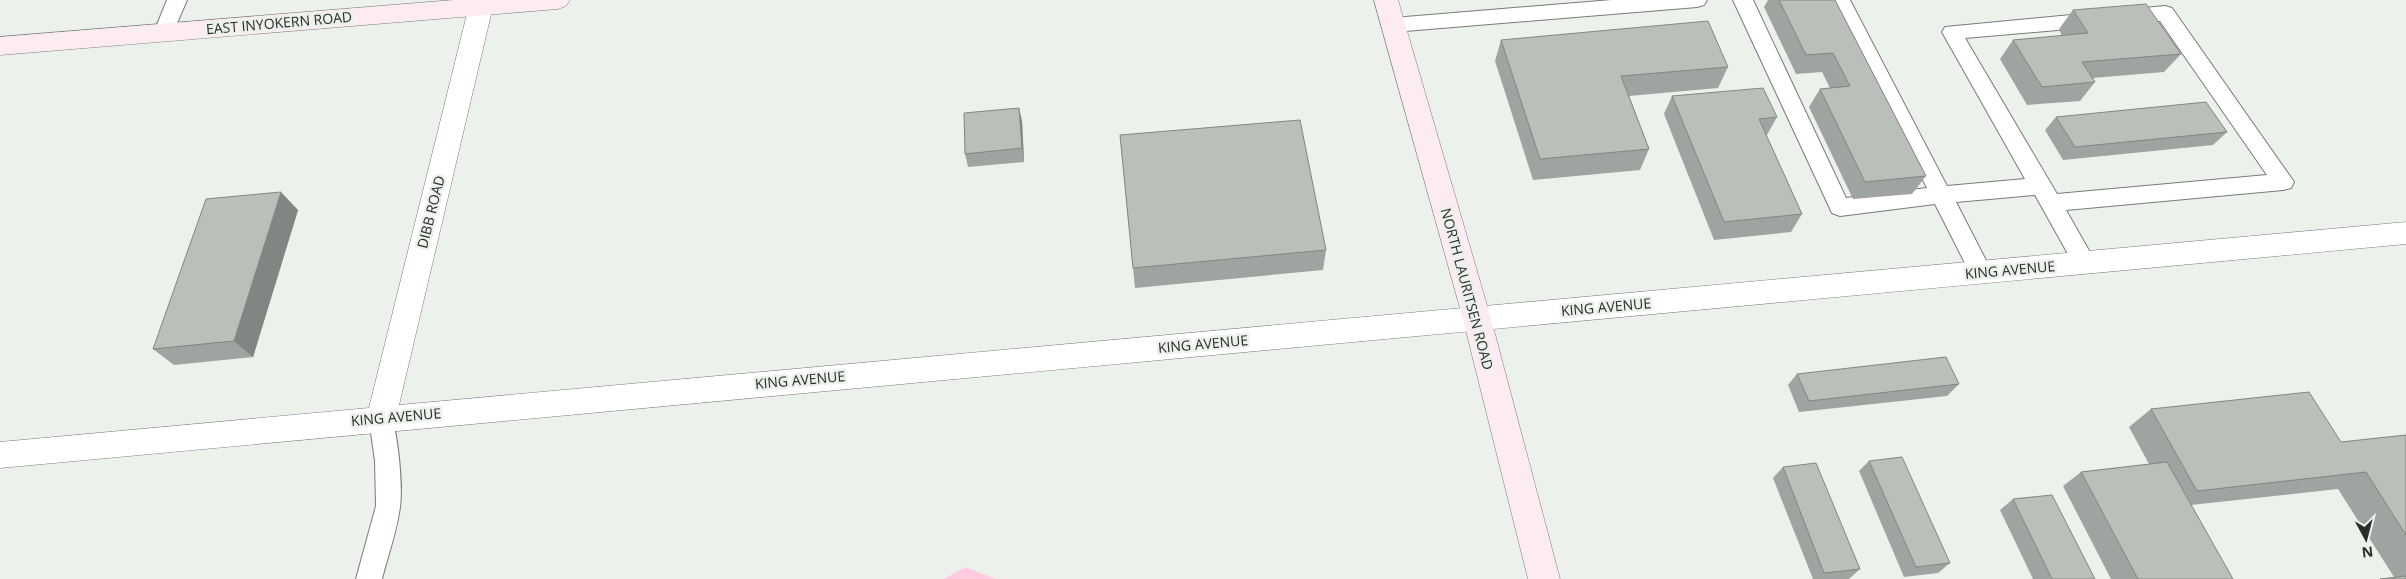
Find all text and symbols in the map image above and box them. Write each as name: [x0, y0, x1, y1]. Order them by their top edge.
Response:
street label: EAST INYOKERN ROAD: [205, 7, 353, 38]
street label: DIBB ROAD: [412, 174, 449, 250]
street label: NORTH LAURITSEN ROAD: [1437, 206, 1498, 372]
street label: KING AVENUE: [1964, 256, 2056, 283]
street label: KING AVENUE: [1560, 293, 1652, 320]
street label: KING AVENUE: [1157, 330, 1249, 357]
street label: KING AVENUE: [754, 366, 846, 393]
street label: KING AVENUE: [350, 403, 442, 430]
north arrow: [2341, 514, 2391, 564]
text: N: [2361, 542, 2374, 563]

